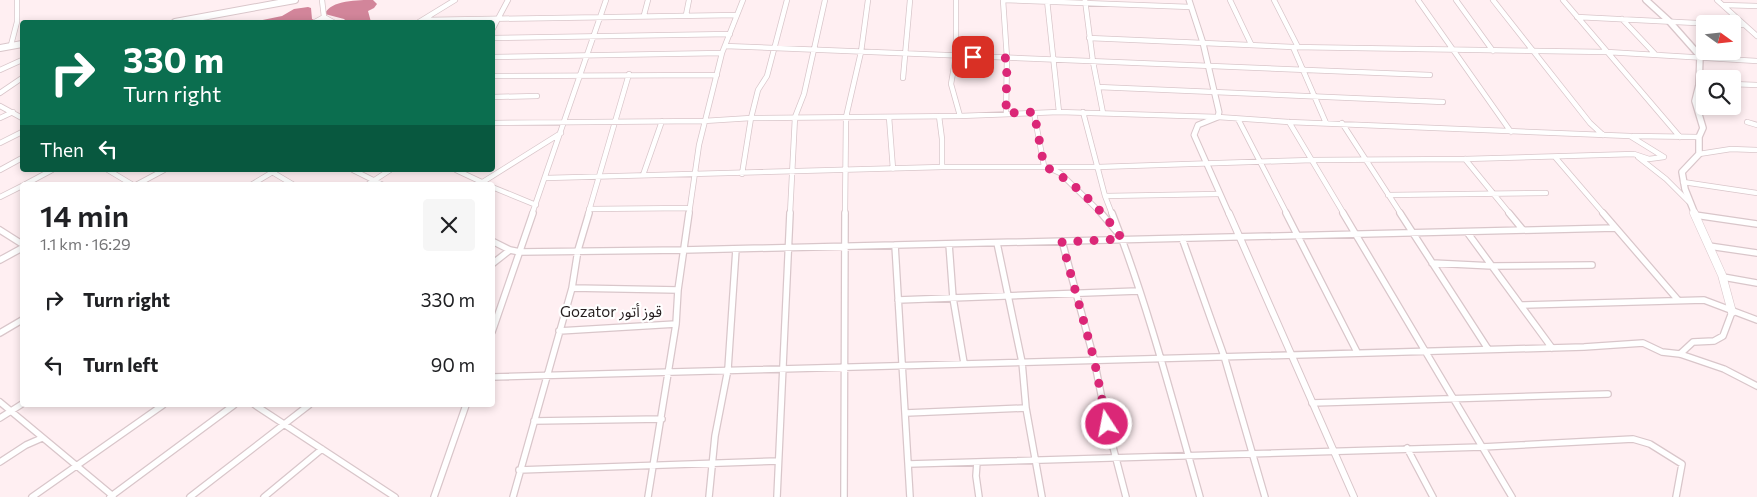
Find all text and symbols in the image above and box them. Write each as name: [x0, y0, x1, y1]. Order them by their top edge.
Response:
north arrow: [1696, 15, 1741, 60]
map controls: [1696, 15, 1741, 115]
pin: [952, 36, 994, 78]
text: 330 m: [123, 37, 224, 80]
icon: right: [40, 40, 105, 105]
icon: arrive: [959, 43, 987, 71]
button: search: [1696, 70, 1741, 115]
text: Turn right: [123, 80, 221, 107]
icon: left: [94, 135, 122, 163]
text: Then: [40, 138, 84, 161]
text: 14 min: [40, 196, 129, 233]
button: close: [423, 199, 475, 251]
text: 1.1 km · 16:29: [40, 234, 131, 253]
icon: right: [40, 286, 68, 314]
text: Turn right: [83, 288, 170, 311]
text: 330 m: [421, 288, 475, 311]
district label: Gozator قوز أتور: [560, 302, 662, 321]
icon: left: [40, 351, 68, 379]
text: Turn left: [83, 353, 158, 376]
text: 90 m: [431, 353, 475, 376]
position arrow: [1080, 397, 1132, 449]

